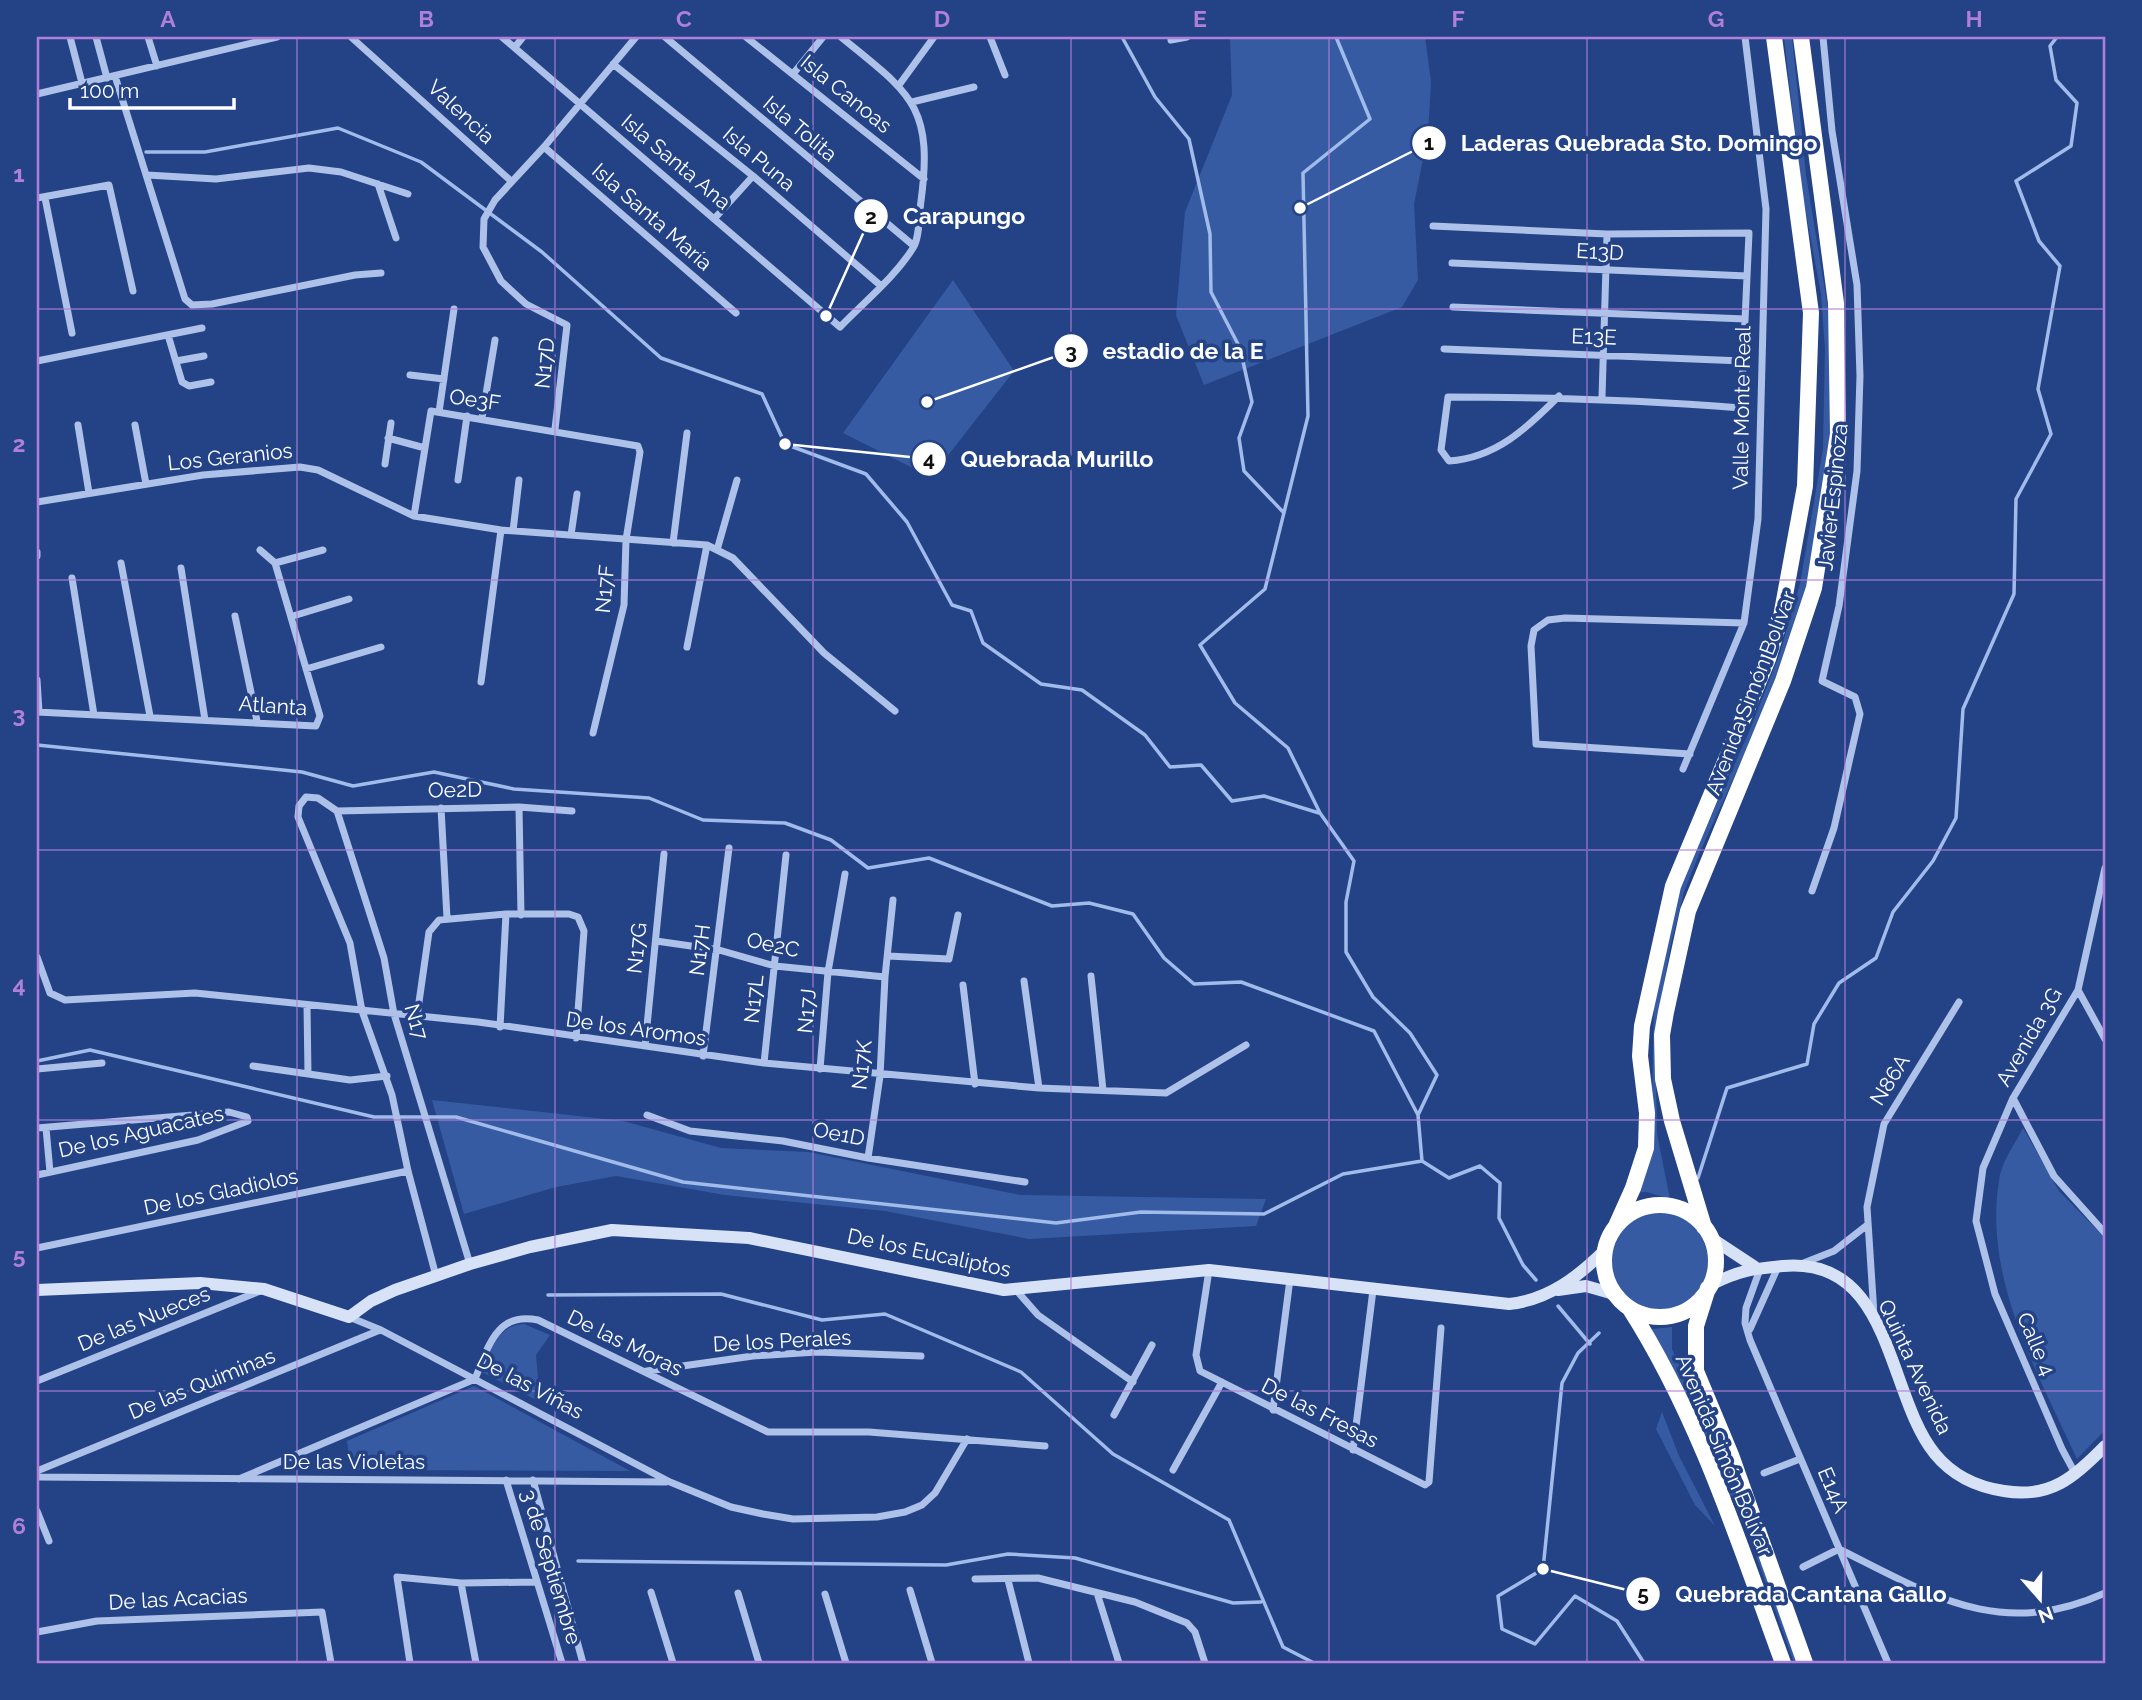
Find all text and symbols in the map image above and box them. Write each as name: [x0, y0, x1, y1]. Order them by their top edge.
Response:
text: A: [160, 5, 176, 32]
text: B: [418, 5, 434, 32]
text: C: [676, 5, 692, 32]
text: D: [934, 5, 950, 32]
text: E: [1193, 5, 1207, 32]
text: F: [1451, 5, 1465, 32]
text: G: [1708, 5, 1724, 32]
text: H: [1965, 5, 1983, 32]
street label: Isla Canoas: [796, 49, 897, 138]
scale bar: [70, 66, 234, 110]
street label: Valencia: [423, 74, 500, 149]
text: 100 m: [80, 78, 139, 103]
street label: Isla Tolita: [758, 90, 842, 167]
street label: Isla Santa Ana: [617, 109, 736, 215]
street label: Isla Puna: [718, 121, 801, 196]
callout: Laderas Quebrada Sto. Domingo: [1412, 121, 1832, 165]
text: Laderas Quebrada Sto. Domingo: [1461, 129, 1817, 156]
text: 1: [1424, 130, 1434, 155]
street label: Isla Santa María: [587, 158, 718, 276]
text: 1: [13, 160, 25, 187]
callout: Carapungo: [854, 194, 1039, 238]
text: Carapungo: [903, 202, 1025, 229]
text: 2: [865, 204, 877, 229]
street label: E13D: [1575, 238, 1625, 265]
street label: E13E: [1571, 323, 1617, 350]
street label: Valle Monte Real: [1728, 326, 1755, 490]
callout: estadio de la E: [1053, 329, 1278, 373]
street label: N17D: [529, 336, 560, 390]
text: estadio de la E: [1102, 337, 1264, 364]
text: 3: [1065, 339, 1077, 364]
street label: Oe3F: [448, 384, 502, 415]
street label: Javier Espinoza: [1812, 422, 1853, 572]
text: 2: [13, 430, 25, 457]
callout: Quebrada Murillo: [911, 437, 1167, 481]
street label: Los Geranios: [166, 438, 294, 475]
text: Quebrada Murillo: [961, 445, 1154, 472]
text: 4: [923, 446, 935, 471]
street label: N17F: [590, 564, 619, 614]
street label: Avenida Simón Bolívar: [1700, 587, 1801, 798]
street label: Atlanta: [238, 691, 308, 720]
text: 3: [13, 701, 25, 728]
street label: Oe2D: [428, 777, 482, 802]
street label: N17G: [621, 921, 652, 975]
street label: N17H: [684, 923, 715, 977]
street label: Oe2C: [744, 927, 802, 962]
text: 4: [12, 971, 26, 998]
street label: N17L: [739, 973, 768, 1024]
street label: Avenida 3G: [1990, 983, 2067, 1090]
street label: N17J: [792, 987, 821, 1035]
street label: N17: [399, 1001, 434, 1043]
street label: De los Aromos: [564, 1006, 708, 1051]
street label: N17K: [846, 1038, 877, 1091]
street label: N86A: [1864, 1050, 1915, 1110]
street label: De los Aguacates: [56, 1100, 226, 1163]
street label: Oe1D: [811, 1116, 867, 1151]
street label: De los Gladiolos: [141, 1163, 300, 1220]
street label: De los Eucaliptos: [845, 1223, 1013, 1282]
text: 5: [13, 1242, 26, 1269]
street label: De las Nueces: [74, 1281, 214, 1356]
street label: Quinta Avenida: [1873, 1295, 1958, 1438]
street label: De las Moras: [564, 1304, 687, 1381]
street label: Calle 4: [2012, 1308, 2061, 1379]
street label: De los Perales: [712, 1324, 852, 1357]
street label: De las Quiminas: [125, 1343, 279, 1424]
street label: De las Viñas: [473, 1347, 588, 1424]
street label: Avenida Simón Bolívar: [1671, 1350, 1779, 1560]
street label: De las Fresas: [1258, 1372, 1383, 1453]
street label: De las Violetas: [283, 1449, 425, 1474]
street label: E14A: [1813, 1463, 1854, 1517]
street label: 3 de Septiembre: [516, 1486, 587, 1647]
text: 6: [12, 1512, 26, 1539]
north arrow: [2006, 1564, 2076, 1634]
callout: Quebrada Cantana Gallo: [1626, 1572, 1960, 1616]
text: Quebrada Cantana Gallo: [1675, 1580, 1947, 1607]
text: 5: [1637, 1581, 1649, 1606]
street label: De las Acacias: [108, 1582, 248, 1615]
text: N: [2035, 1602, 2056, 1628]

